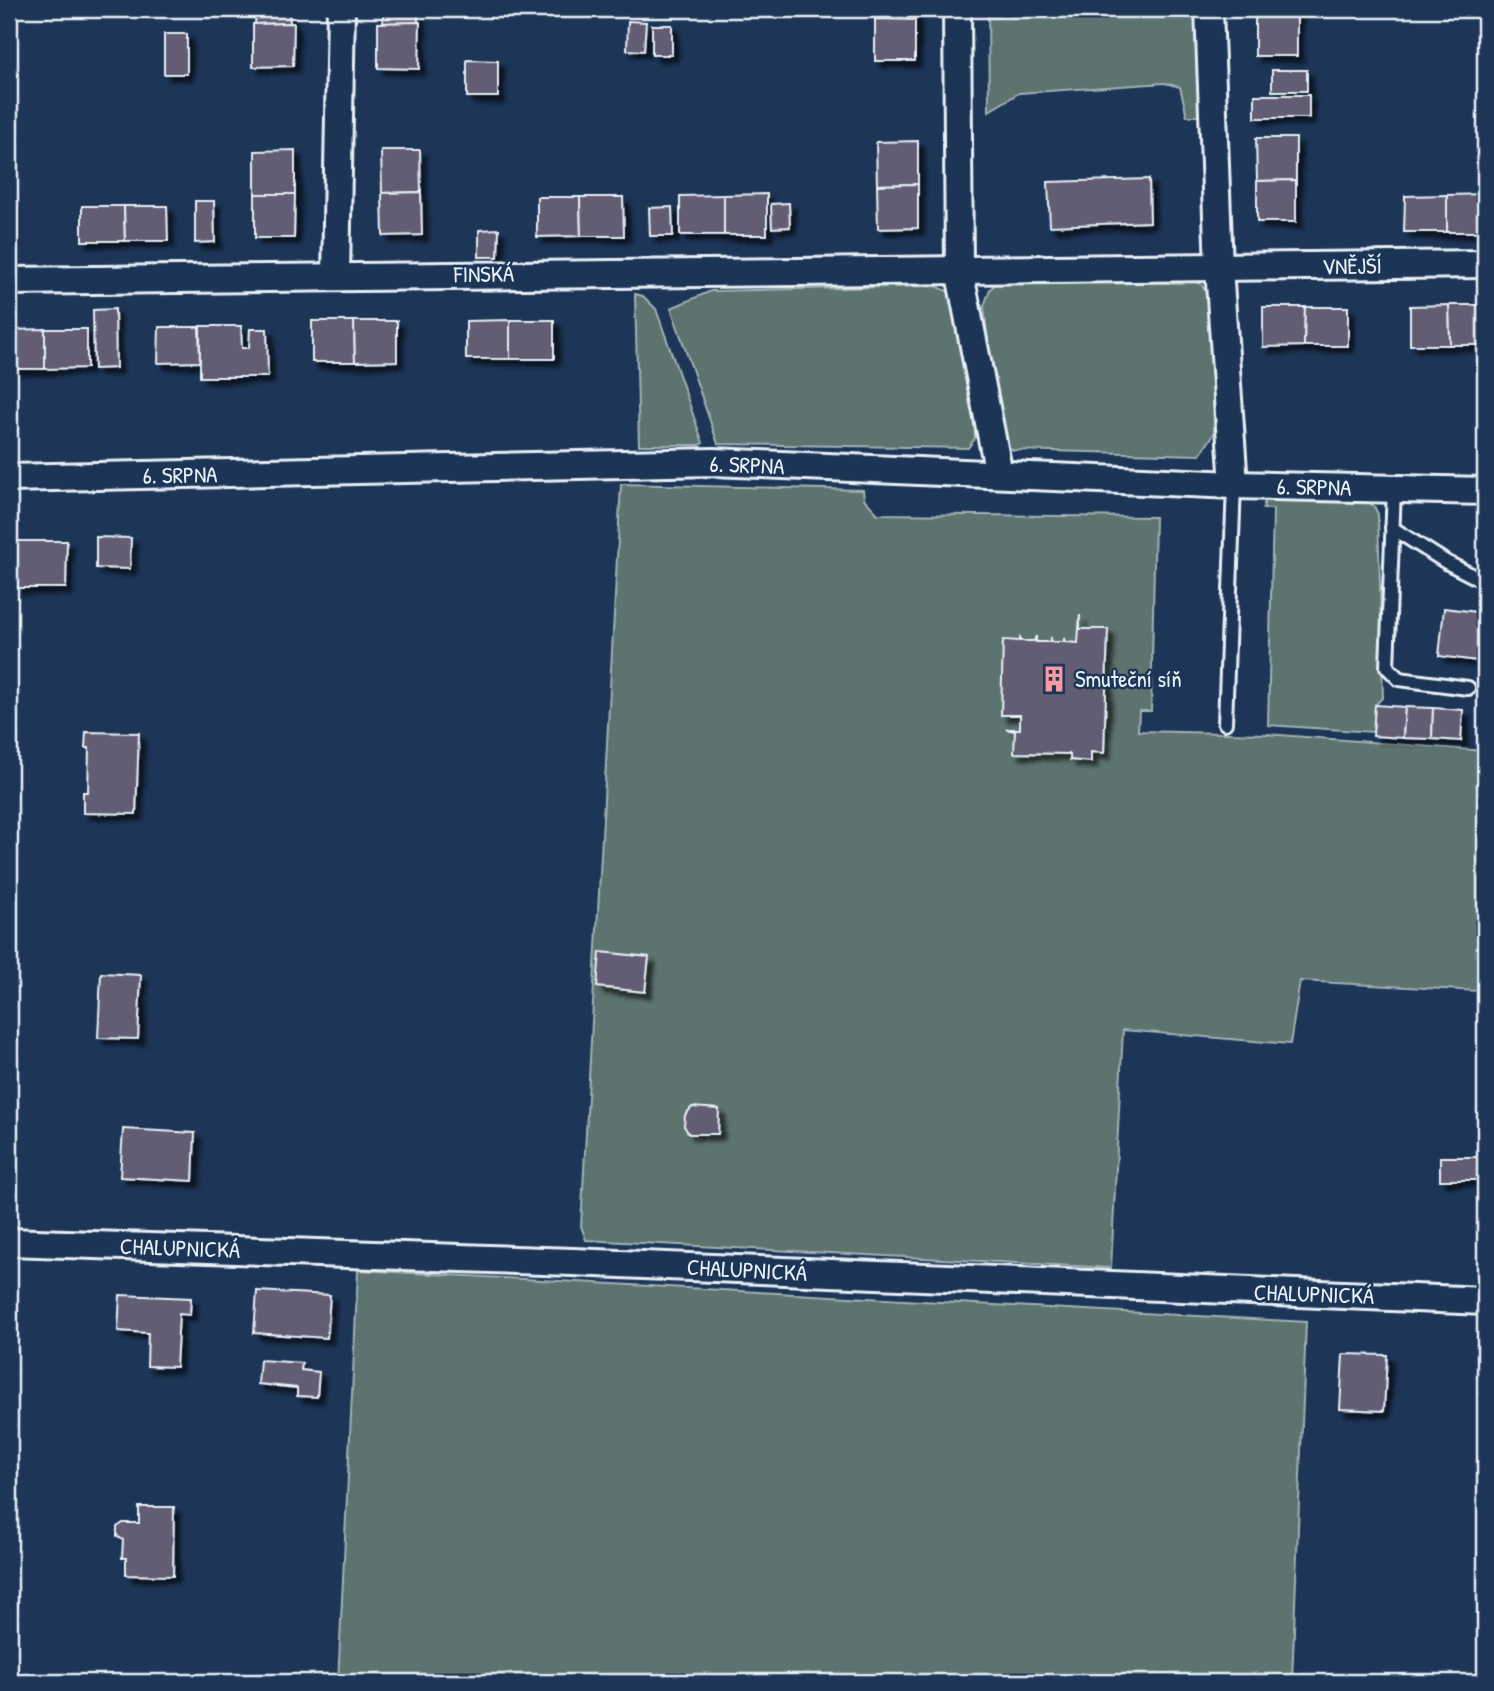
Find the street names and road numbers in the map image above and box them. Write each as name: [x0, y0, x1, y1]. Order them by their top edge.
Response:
street label: VNĚJŠÍ: [1322, 249, 1382, 282]
street label: FINSKÁ: [453, 257, 514, 290]
street label: 6. SRPNA: [709, 448, 785, 481]
street label: 6. SRPNA: [142, 458, 218, 491]
street label: 6. SRPNA: [1276, 470, 1352, 503]
street label: CHALUPNICKÁ: [119, 1230, 241, 1265]
street label: CHALUPNICKÁ: [686, 1251, 808, 1288]
street label: CHALUPNICKÁ: [1253, 1276, 1375, 1311]

